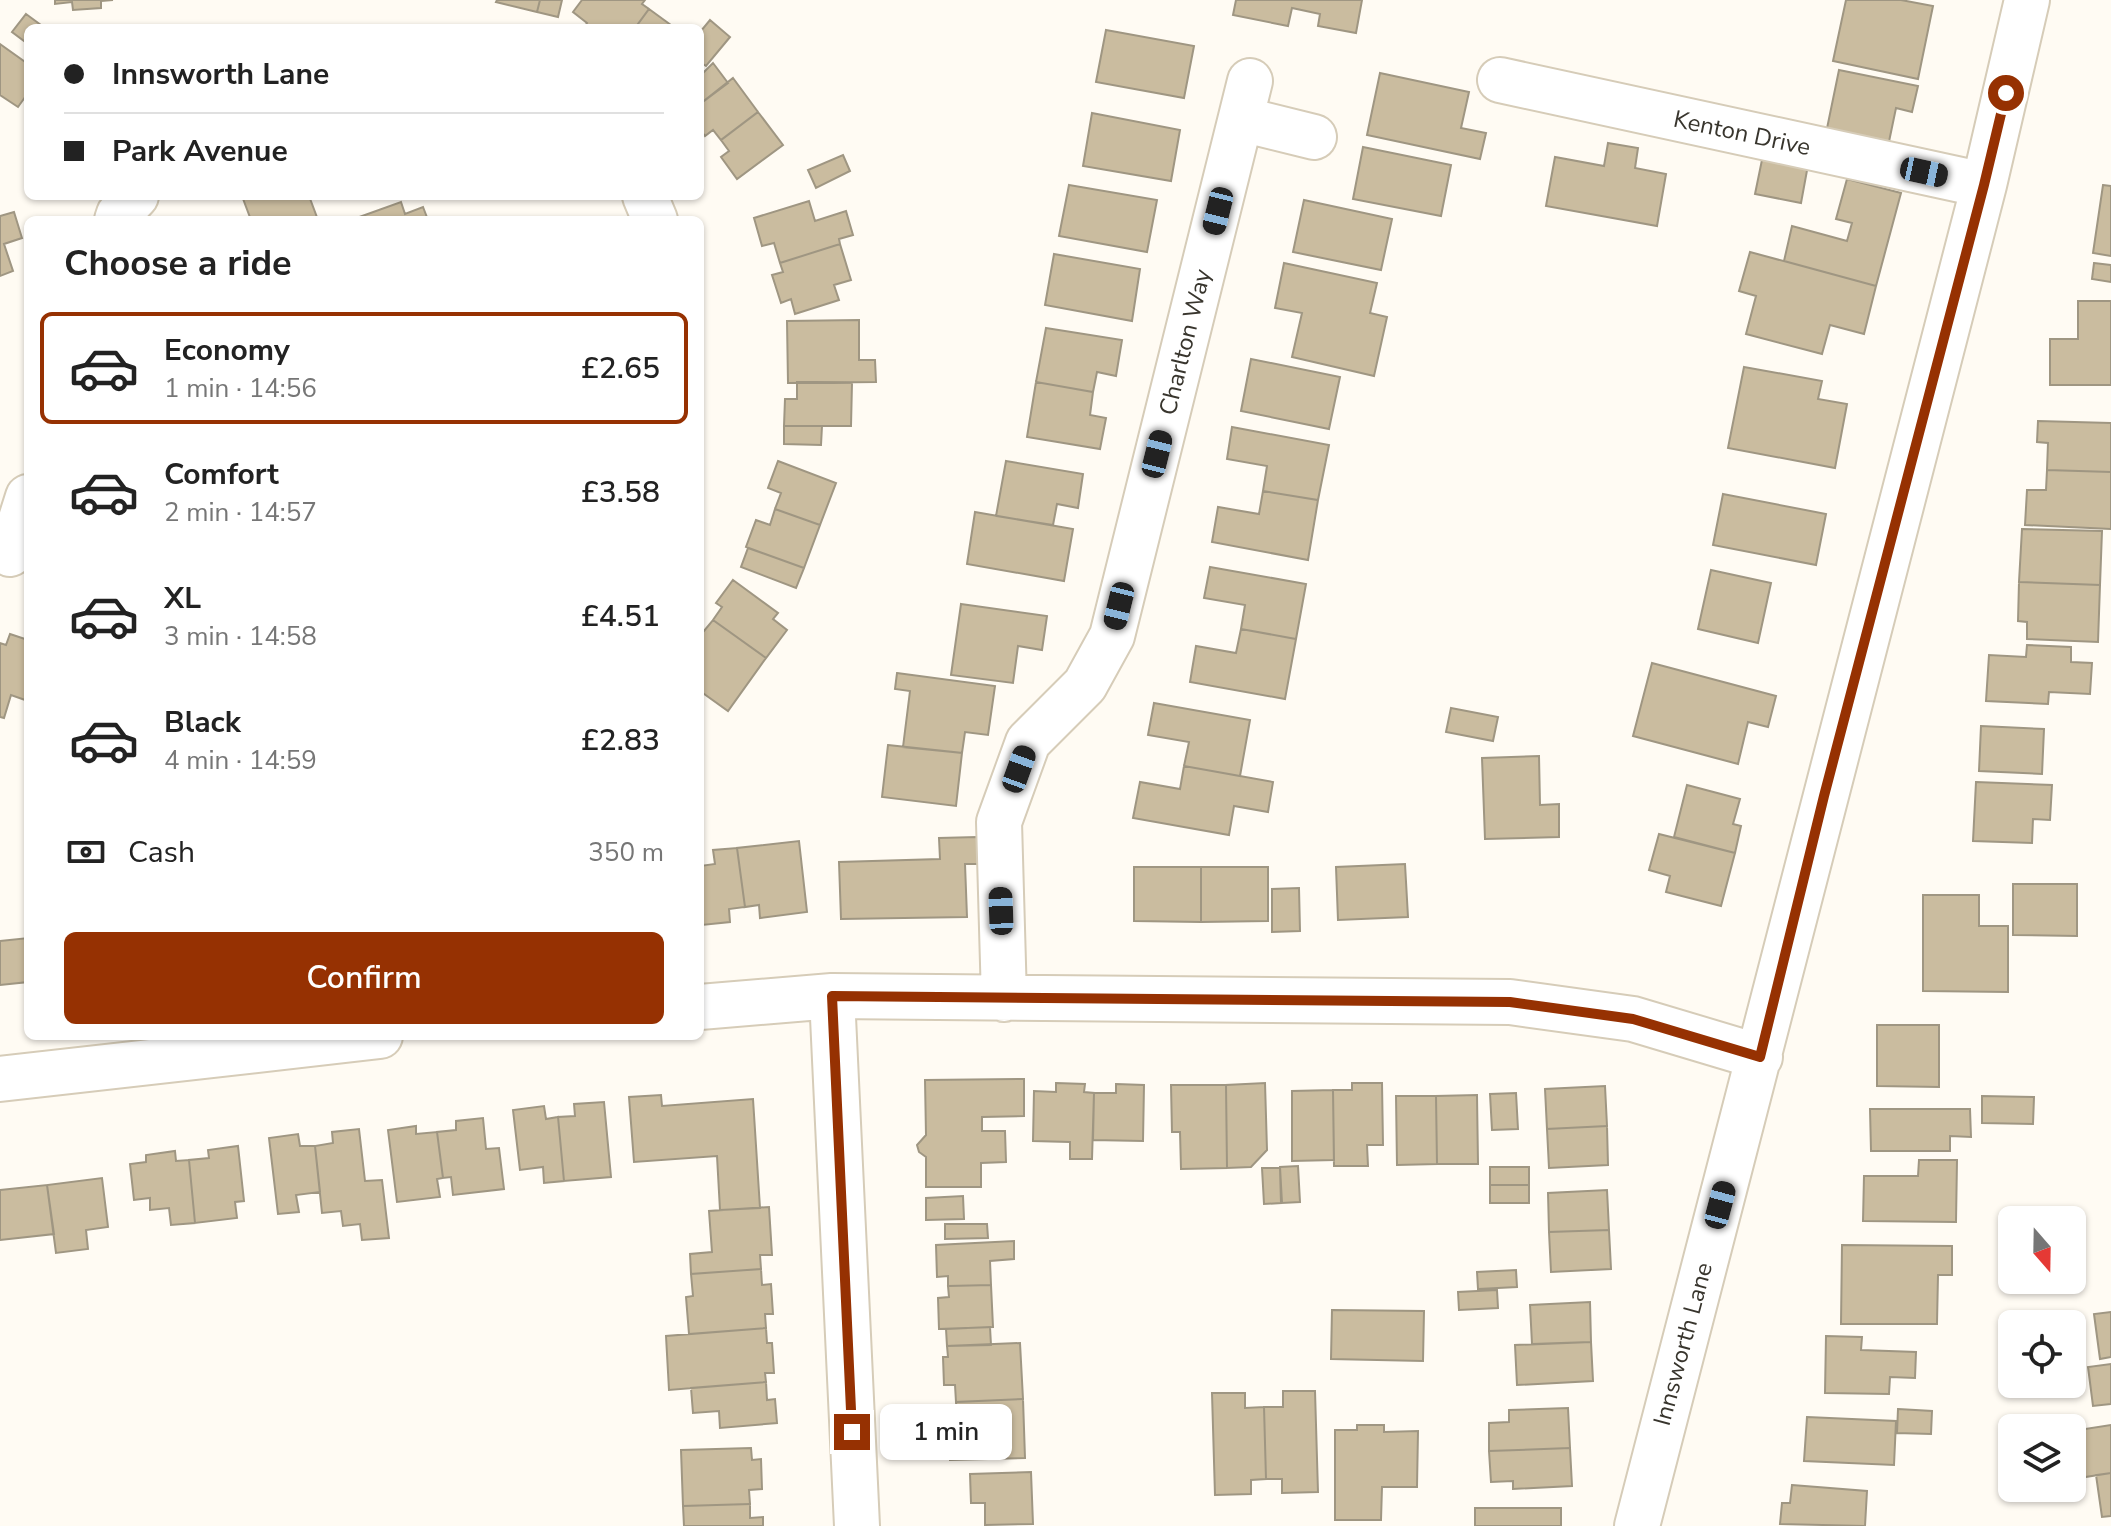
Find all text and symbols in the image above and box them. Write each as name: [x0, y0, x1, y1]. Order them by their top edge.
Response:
text: Innsworth Lane: [112, 54, 329, 95]
route start: [1988, 75, 2024, 111]
street label: Kenton Drive: [1670, 103, 1814, 163]
text: Park Avenue: [112, 131, 288, 172]
car: [1898, 155, 1950, 189]
car: [1201, 185, 1235, 237]
text: Choose a ride: [64, 239, 292, 288]
street label: Charlton Way: [1151, 265, 1219, 418]
text: Economy: [164, 330, 290, 371]
icon: car: [68, 332, 140, 404]
text: £2.65: [581, 348, 660, 389]
text: 1 min · 14:56: [164, 371, 317, 406]
car: [1140, 428, 1174, 480]
text: Comfort: [164, 454, 279, 495]
icon: car: [68, 456, 140, 528]
text: £3.58: [581, 472, 660, 513]
text: 2 min · 14:57: [164, 495, 317, 530]
text: XL: [164, 578, 201, 619]
icon: car: [68, 580, 140, 652]
car: [1102, 580, 1136, 632]
text: £4.51: [581, 596, 660, 637]
text: 3 min · 14:58: [164, 619, 317, 654]
text: Black: [164, 702, 241, 743]
icon: car: [68, 704, 140, 776]
text: £2.83: [581, 720, 660, 761]
car: [1000, 742, 1038, 796]
text: 4 min · 14:59: [164, 743, 317, 778]
icon: cash: [64, 830, 108, 874]
text: Cash: [128, 832, 195, 873]
text: 350 m: [588, 835, 664, 870]
car: [988, 887, 1014, 935]
button: Confirm: [64, 932, 664, 1024]
car: [1702, 1179, 1738, 1231]
north arrow: [1998, 1206, 2086, 1294]
map controls: [1998, 1206, 2086, 1502]
street label: Innsworth Lane: [1646, 1259, 1720, 1429]
button: locate: [1998, 1310, 2086, 1398]
callout: 1 min: [880, 1404, 1012, 1460]
route end: [834, 1414, 870, 1450]
text: 1 min: [913, 1414, 979, 1449]
button: layers: [1998, 1414, 2086, 1502]

